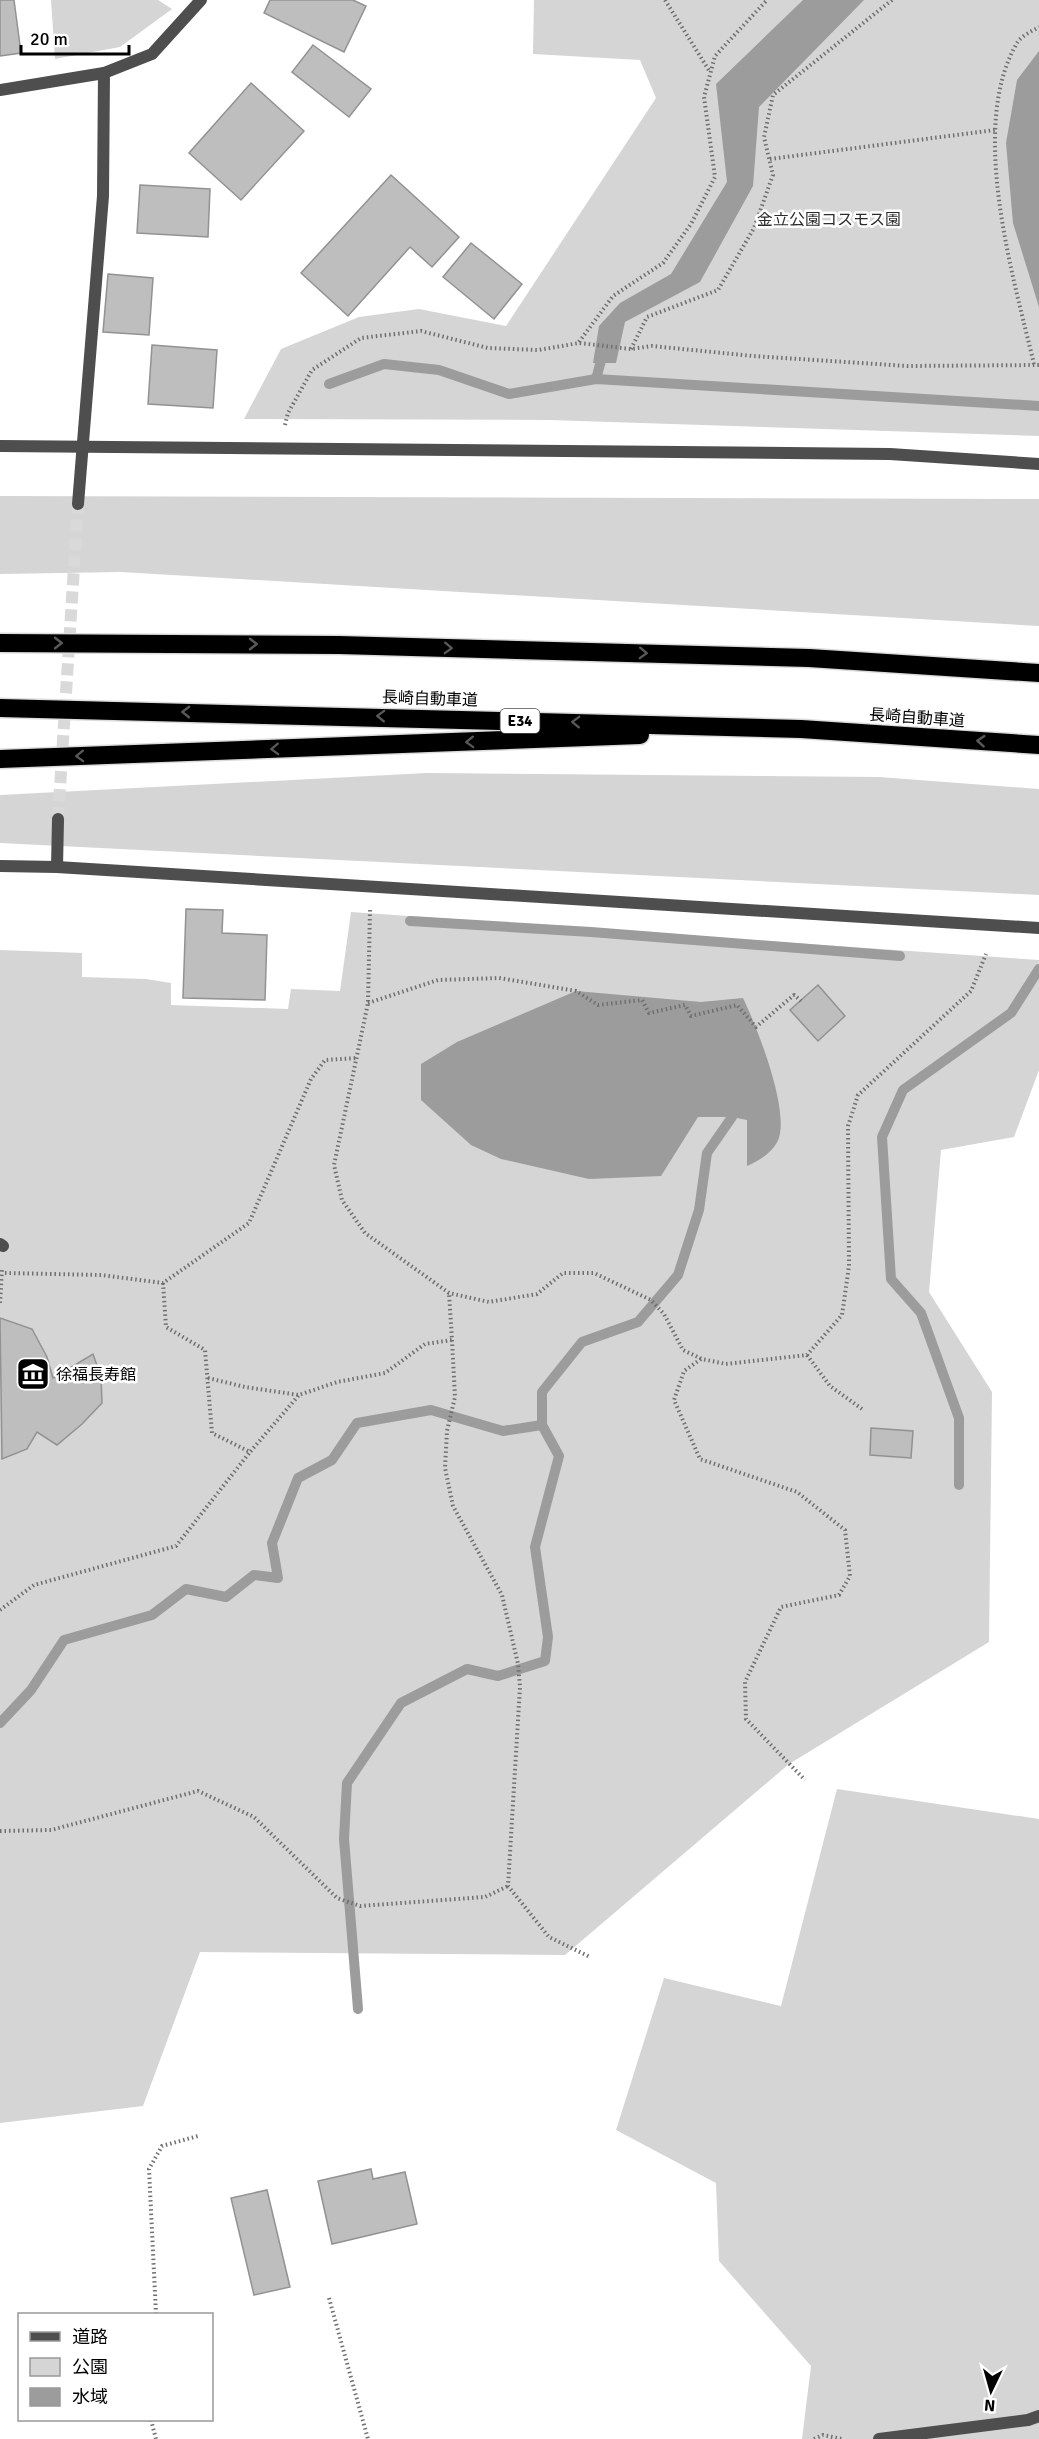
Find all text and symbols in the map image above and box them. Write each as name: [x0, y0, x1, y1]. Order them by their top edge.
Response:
scale bar: [21, 18, 129, 56]
text: 20 m: [30, 28, 68, 50]
park label: 金立公園コスモス園: [757, 210, 901, 230]
one-way arrow: [54, 637, 63, 649]
one-way arrow: [249, 638, 258, 650]
one-way arrow: [444, 641, 453, 654]
one-way arrow: [639, 647, 648, 660]
street label: 長崎自動車道: [382, 687, 478, 711]
one-way arrow: [182, 705, 191, 718]
street label: 長崎自動車道: [868, 705, 966, 731]
road number: E34: [500, 709, 540, 733]
one-way arrow: [377, 710, 386, 723]
one-way arrow: [572, 716, 581, 729]
one-way arrow: [465, 735, 474, 748]
one-way arrow: [976, 735, 985, 748]
one-way arrow: [270, 742, 279, 755]
one-way arrow: [76, 749, 85, 762]
museum icon: 徐福長寿館: [15, 1356, 51, 1392]
place label: 徐福長寿館: [56, 1365, 136, 1385]
legend: [18, 2313, 213, 2421]
text: 道路: [72, 2326, 108, 2348]
text: 公園: [72, 2356, 108, 2378]
north arrow: [961, 2361, 1021, 2421]
text: 水域: [72, 2386, 108, 2408]
text: N: [983, 2394, 996, 2415]

